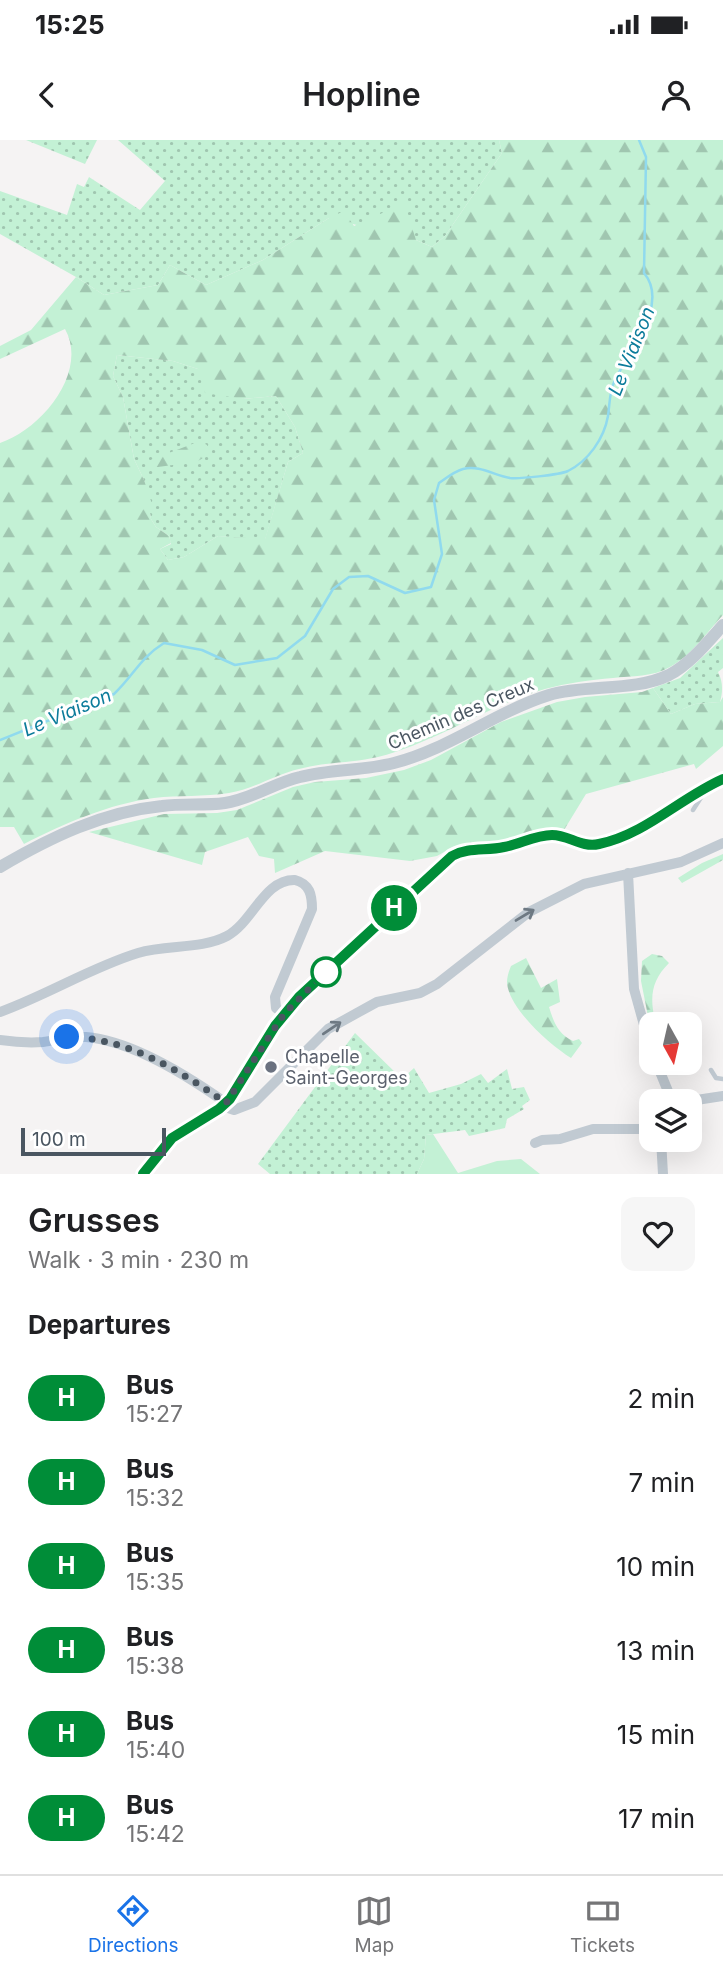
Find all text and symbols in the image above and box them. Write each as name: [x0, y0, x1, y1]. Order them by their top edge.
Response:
text: 15:25: [35, 9, 105, 40]
text: Hopline: [302, 75, 421, 114]
icon: back: [28, 76, 66, 114]
icon: person: [657, 76, 695, 114]
water label: Le Viaison: [603, 303, 660, 399]
street label: Chemin des Creux: [385, 673, 537, 754]
water label: Le Viaison: [20, 684, 115, 741]
line badge: H: [371, 885, 417, 931]
text: H: [385, 893, 403, 922]
one-way arrow: [514, 907, 534, 921]
unlabelled marker: [311, 957, 341, 987]
north arrow: [639, 1012, 702, 1074]
map controls: [639, 1012, 702, 1152]
your location: [49, 1019, 84, 1054]
one-way arrow: [322, 1021, 341, 1035]
place label: Chapelle Saint-Georges: [285, 1046, 408, 1088]
marker: Chapelle Saint-Georges: [263, 1059, 279, 1075]
button: layers: [639, 1089, 702, 1152]
scale bar: [21, 1125, 166, 1157]
text: 100 m: [32, 1128, 86, 1151]
button: heart: [621, 1197, 695, 1271]
text: Grusses: [28, 1200, 160, 1240]
text: Walk · 3 min · 230 m: [28, 1246, 249, 1274]
text: Departures: [28, 1309, 171, 1340]
text: Bus: [126, 1369, 174, 1400]
text: H: [58, 1383, 75, 1412]
text: 2 min: [627, 1383, 695, 1414]
text: 15:27: [126, 1400, 183, 1428]
text: Bus: [126, 1453, 174, 1484]
text: H: [58, 1467, 75, 1496]
text: 7 min: [629, 1467, 695, 1498]
text: 15:32: [126, 1484, 184, 1512]
text: Bus: [126, 1537, 174, 1568]
text: H: [58, 1551, 75, 1580]
text: 10 min: [616, 1551, 695, 1582]
text: 15:35: [126, 1568, 184, 1596]
text: Bus: [126, 1621, 174, 1652]
text: H: [58, 1635, 75, 1664]
text: 13 min: [617, 1635, 695, 1666]
text: 15:38: [126, 1652, 184, 1680]
text: Bus: [126, 1705, 174, 1736]
text: H: [58, 1719, 75, 1748]
text: 15 min: [617, 1719, 695, 1750]
text: 15:40: [126, 1736, 185, 1764]
text: Bus: [126, 1789, 174, 1820]
text: H: [58, 1803, 75, 1832]
text: 17 min: [618, 1803, 695, 1834]
text: 15:42: [126, 1820, 185, 1848]
tab: Directions: [88, 1892, 179, 1957]
tab: Map: [355, 1892, 394, 1957]
tab: Tickets: [570, 1892, 635, 1957]

